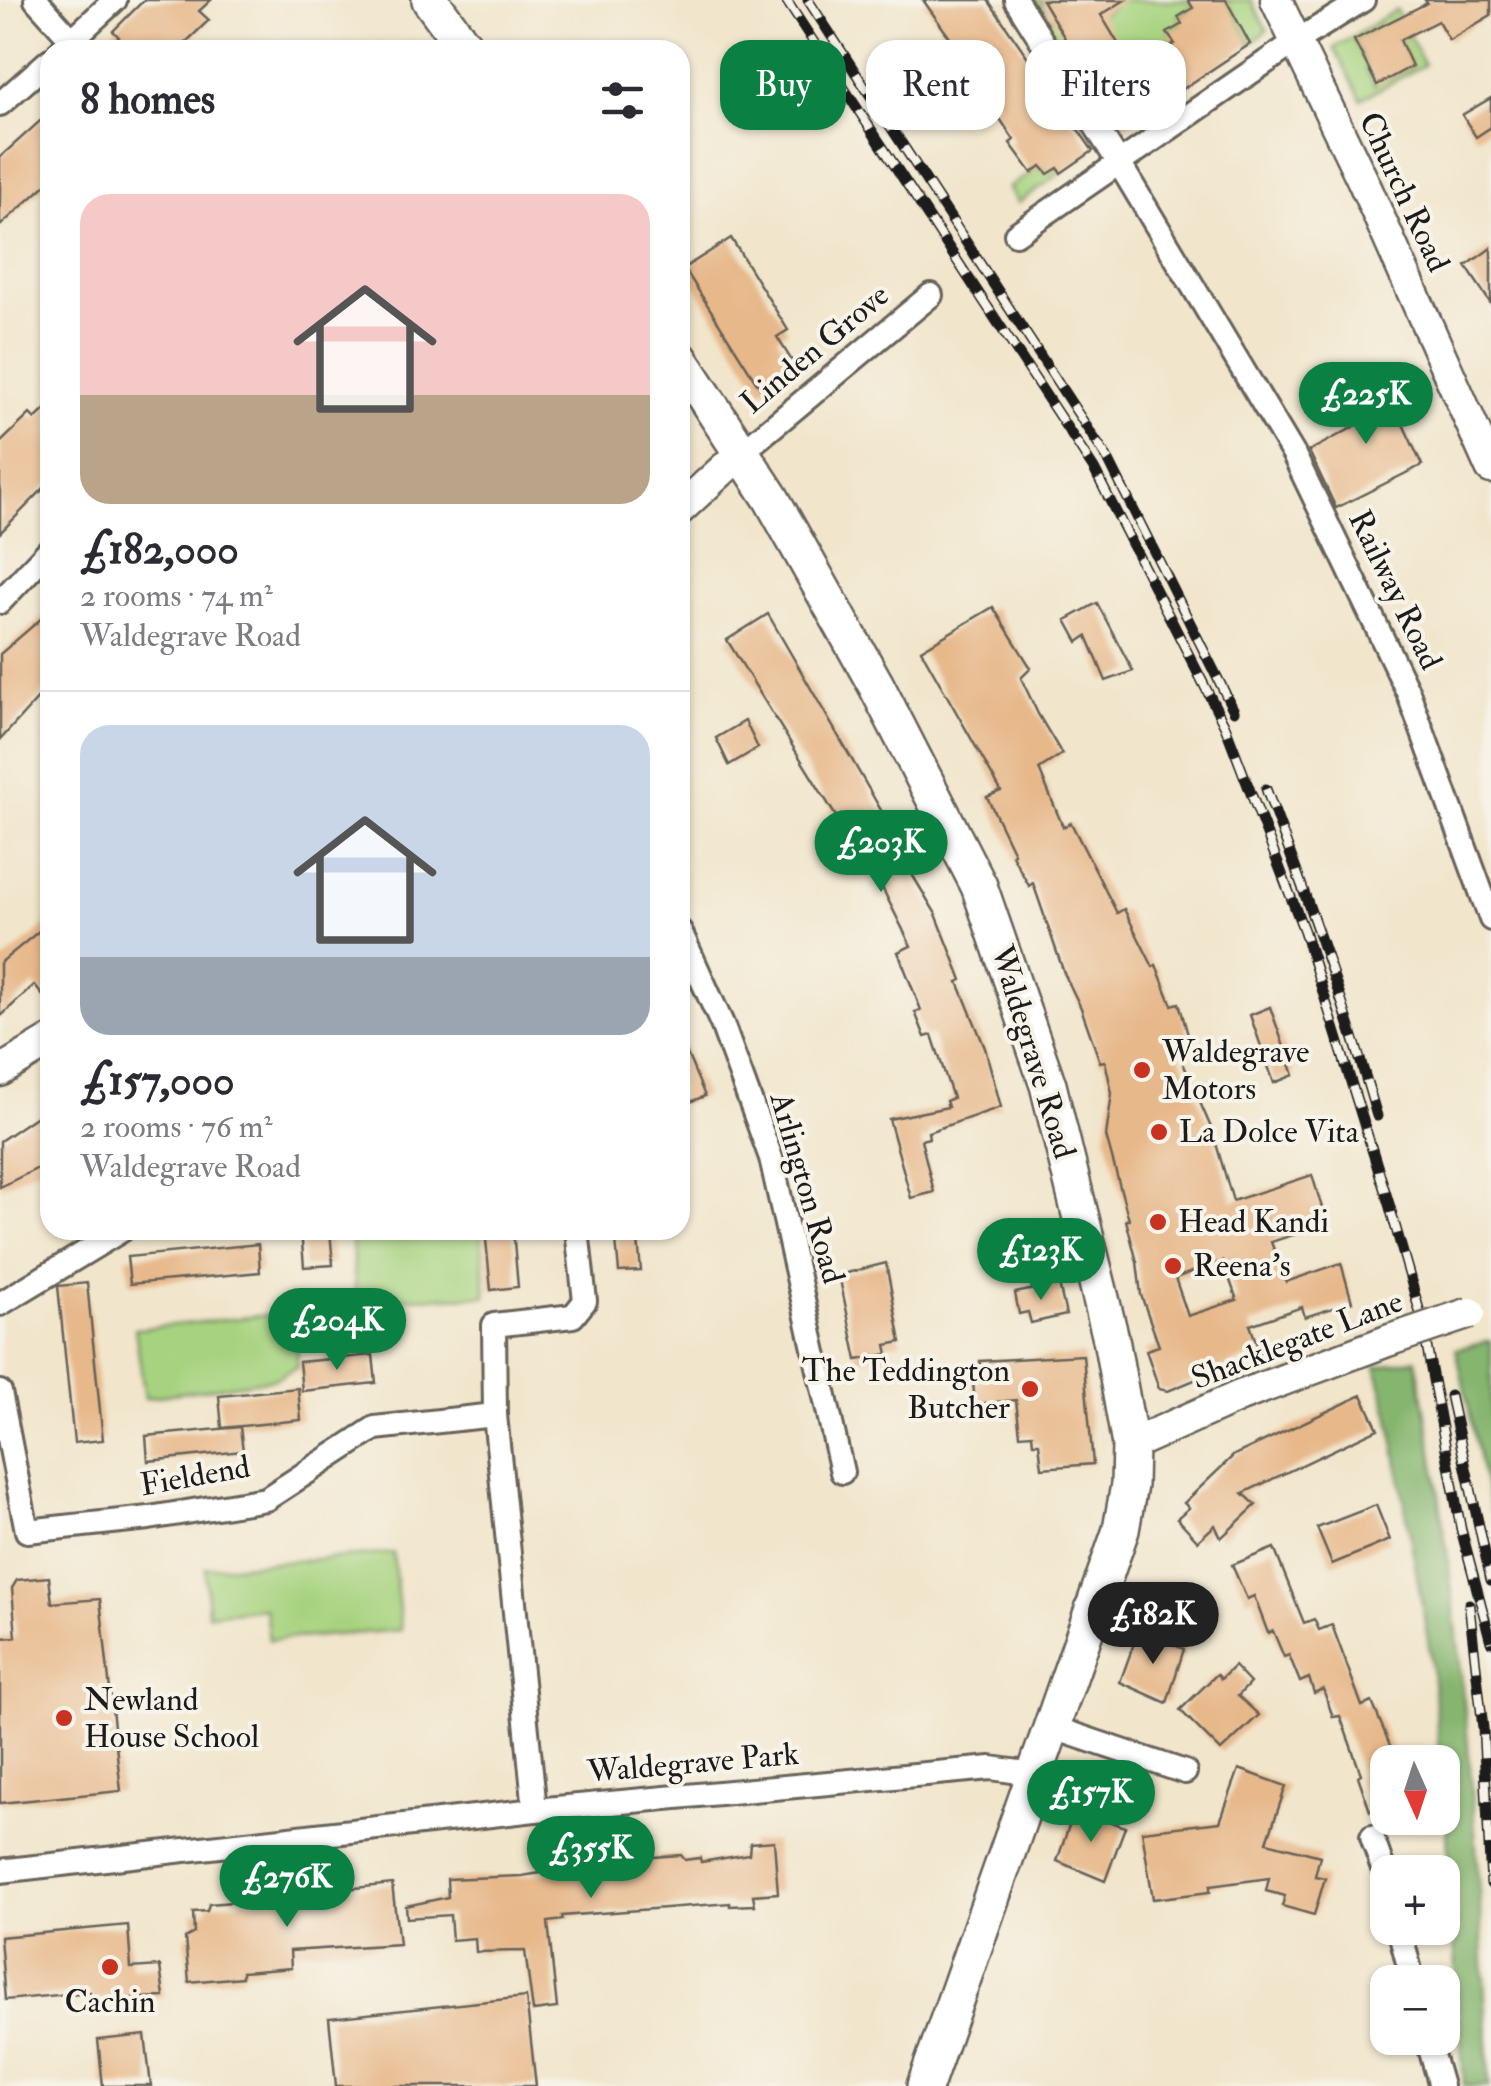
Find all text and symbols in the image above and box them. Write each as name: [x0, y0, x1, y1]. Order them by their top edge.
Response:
chip: Buy: [720, 40, 846, 130]
chip: Rent: [866, 40, 1005, 130]
chip: Filters: [1025, 40, 1186, 130]
icon: filters: [595, 73, 650, 128]
text: 8 homes: [80, 74, 215, 126]
street label: Church Road: [1350, 106, 1459, 278]
icon: home: [275, 259, 455, 439]
street label: Linden Grove: [733, 275, 897, 423]
pin: £225K: [1296, 362, 1436, 447]
text: £225K: [1321, 374, 1411, 414]
street label: Railway Road: [1339, 504, 1451, 677]
text: £182,000: [80, 524, 239, 576]
text: 2 rooms · 74 m²: [80, 576, 273, 616]
text: Waldegrave Road: [80, 616, 301, 656]
icon: home: [275, 790, 455, 970]
pin: £203K: [811, 810, 951, 895]
text: £203K: [837, 822, 925, 862]
street label: Waldegrave Road: [981, 940, 1084, 1164]
place label: Waldegrave Motors: [1161, 1032, 1309, 1109]
text: £157,000: [80, 1055, 235, 1107]
marker: Waldegrave Motors: [1131, 1059, 1153, 1081]
street label: Arlington Road: [760, 1087, 853, 1288]
text: 2 rooms · 76 m²: [80, 1107, 273, 1147]
place label: La Dolce Vita: [1179, 1112, 1360, 1152]
marker: La Dolce Vita: [1148, 1121, 1170, 1143]
text: Waldegrave Road: [80, 1147, 301, 1187]
place label: Head Kandi: [1178, 1202, 1329, 1242]
marker: Head Kandi: [1147, 1211, 1169, 1233]
pin: £123K: [971, 1218, 1111, 1303]
text: £123K: [999, 1230, 1083, 1270]
place label: Reena's: [1193, 1246, 1291, 1286]
marker: Reena's: [1162, 1255, 1184, 1277]
street label: Shacklegate Lane: [1186, 1281, 1408, 1399]
pin: £204K: [267, 1288, 407, 1373]
text: £204K: [290, 1300, 384, 1340]
place label: The Teddington Butcher: [802, 1351, 1010, 1428]
marker: The Teddington Butcher: [1019, 1378, 1041, 1400]
street label: Fieldend: [137, 1447, 253, 1505]
pin: £182K: [1083, 1582, 1223, 1667]
text: £182K: [1110, 1594, 1196, 1634]
place label: Newland House School: [84, 1680, 259, 1757]
marker: Newland House School: [53, 1707, 75, 1729]
street label: Waldegrave Park: [585, 1734, 800, 1792]
north arrow: [1370, 1745, 1460, 1835]
map controls: [1370, 1745, 1460, 2055]
pin: £157K: [1021, 1760, 1161, 1845]
text: £157K: [1049, 1772, 1133, 1812]
pin: £355K: [521, 1816, 661, 1901]
text: £355K: [549, 1828, 633, 1868]
pin: £276K: [217, 1845, 357, 1930]
button: +: [1370, 1855, 1460, 1945]
text: £276K: [242, 1857, 332, 1897]
marker: Cachin: [99, 1956, 121, 1978]
button: −: [1370, 1965, 1460, 2055]
place label: Cachin: [64, 1982, 156, 2022]

